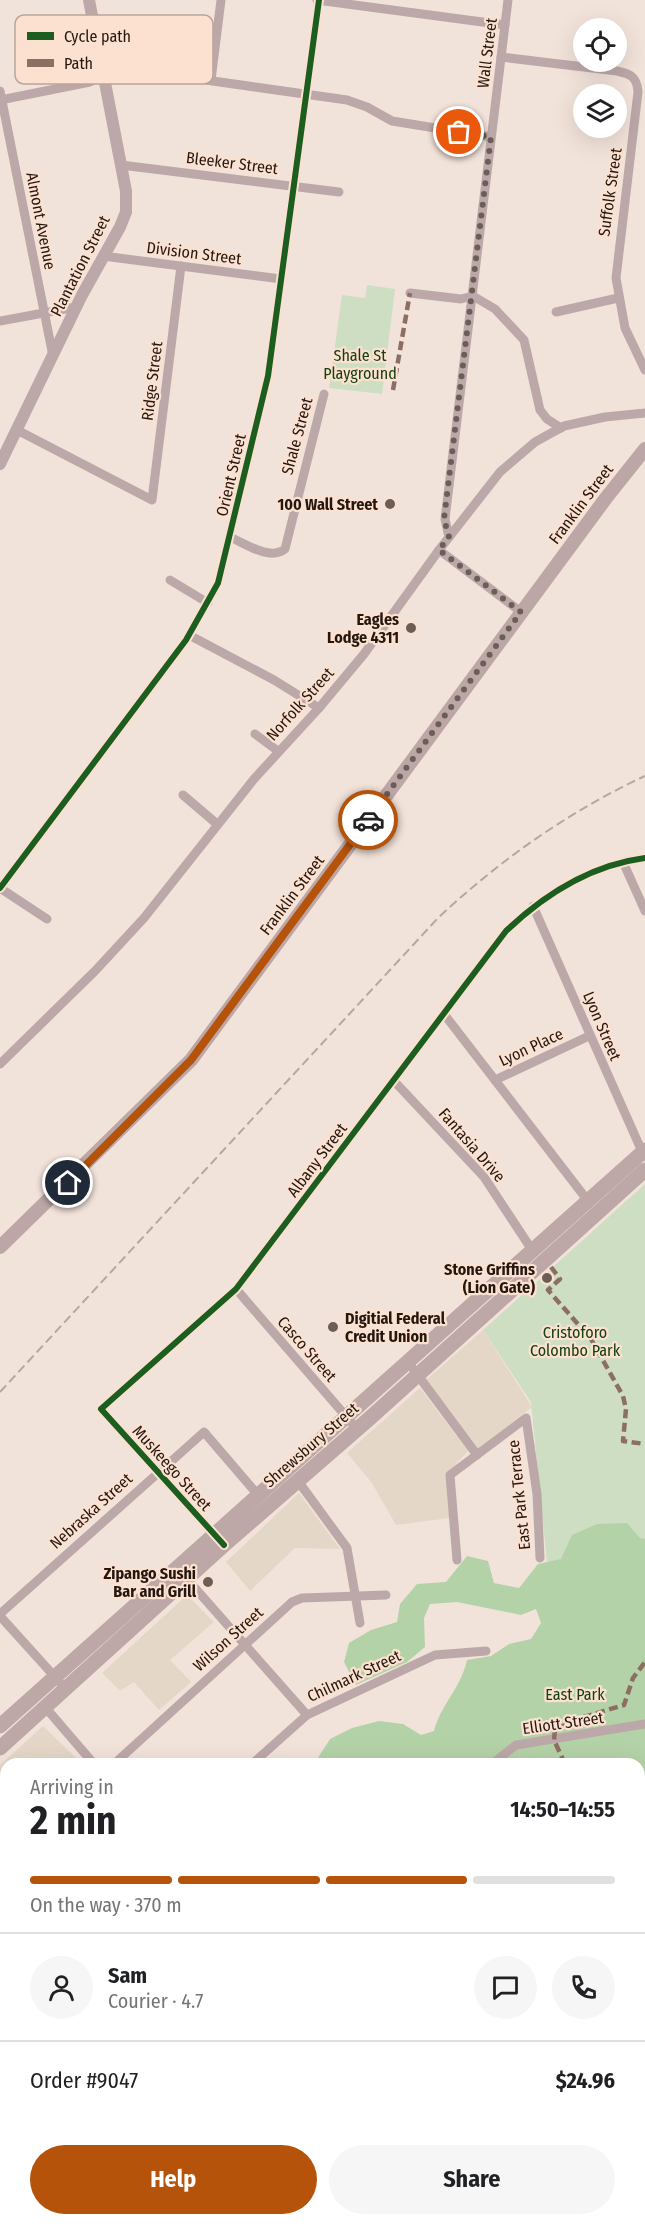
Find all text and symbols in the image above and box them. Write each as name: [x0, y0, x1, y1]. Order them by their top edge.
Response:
legend: [15, 15, 213, 84]
street label: Wall Street: [473, 16, 501, 89]
map controls: [573, 18, 627, 138]
button: locate: [573, 18, 627, 72]
text: Cycle path: [64, 27, 131, 46]
text: Path: [64, 54, 93, 73]
button: layers: [573, 84, 627, 138]
pin: [433, 106, 484, 157]
icon: bag: [442, 115, 475, 148]
street label: Suffolk Street: [594, 146, 626, 237]
street label: Bleeker Street: [185, 148, 280, 178]
street label: Almont Avenue: [22, 171, 60, 271]
street label: Plantation Street: [46, 212, 114, 320]
street label: Division Street: [146, 238, 243, 268]
street label: Ridge Street: [138, 340, 166, 422]
park label: Shale St Playground: [323, 346, 397, 383]
street label: Shale Street: [278, 395, 317, 477]
street label: Orient Street: [212, 431, 250, 518]
street label: Franklin Street: [545, 460, 618, 548]
place label: 100 Wall Street: [278, 495, 378, 514]
marker: 100 Wall Street: [383, 497, 397, 511]
place label: Eagles Lodge 4311: [327, 610, 399, 647]
marker: Eagles Lodge 4311: [404, 621, 418, 635]
street label: Norfolk Street: [262, 663, 338, 744]
courier: [338, 790, 398, 850]
icon: car: [352, 804, 385, 837]
street label: Franklin Street: [256, 851, 329, 939]
street label: Lyon Street: [579, 989, 625, 1064]
street label: Lyon Place: [496, 1024, 566, 1070]
street label: Fantasia Drive: [435, 1104, 509, 1186]
street label: Albany Street: [283, 1119, 351, 1201]
pin: [42, 1157, 93, 1208]
icon: home: [51, 1166, 84, 1199]
place label: Stone Griffins (Lion Gate): [444, 1260, 535, 1297]
marker: Stone Griffins (Lion Gate): [540, 1271, 554, 1285]
place label: Digitial Federal Credit Union: [345, 1309, 446, 1346]
street label: Casco Street: [273, 1312, 341, 1386]
marker: Digitial Federal Credit Union: [326, 1320, 340, 1334]
park label: Cristoforo Colombo Park: [530, 1323, 621, 1360]
street label: Shrewsbury Street: [260, 1398, 363, 1491]
street label: Muskeego Street: [129, 1421, 216, 1515]
street label: East Park Terrace: [504, 1439, 534, 1551]
street label: Nebraska Street: [46, 1469, 137, 1553]
place label: Zipango Sushi Bar and Grill: [103, 1564, 197, 1601]
marker: Zipango Sushi Bar and Grill: [201, 1575, 215, 1589]
street label: Wilson Street: [189, 1602, 267, 1675]
street label: Chilmark Street: [304, 1646, 404, 1706]
park label: East Park: [545, 1685, 605, 1704]
street label: Elliott Street: [521, 1708, 606, 1738]
text: Arriving in: [30, 1775, 114, 1799]
text: 14:50–14:55: [510, 1796, 615, 1823]
text: 2 min: [30, 1798, 116, 1844]
text: On the way · 370 m: [30, 1893, 182, 1917]
button: person: [30, 1956, 93, 2019]
button: chat: [474, 1956, 537, 2019]
button: phone: [552, 1956, 615, 2019]
text: Sam: [108, 1962, 147, 1989]
text: Courier · 4.7: [108, 1989, 203, 2013]
text: Order #9047: [30, 2067, 138, 2094]
text: $24.96: [556, 2067, 615, 2094]
button: Help: [30, 2145, 317, 2214]
button: Share: [329, 2145, 615, 2214]

